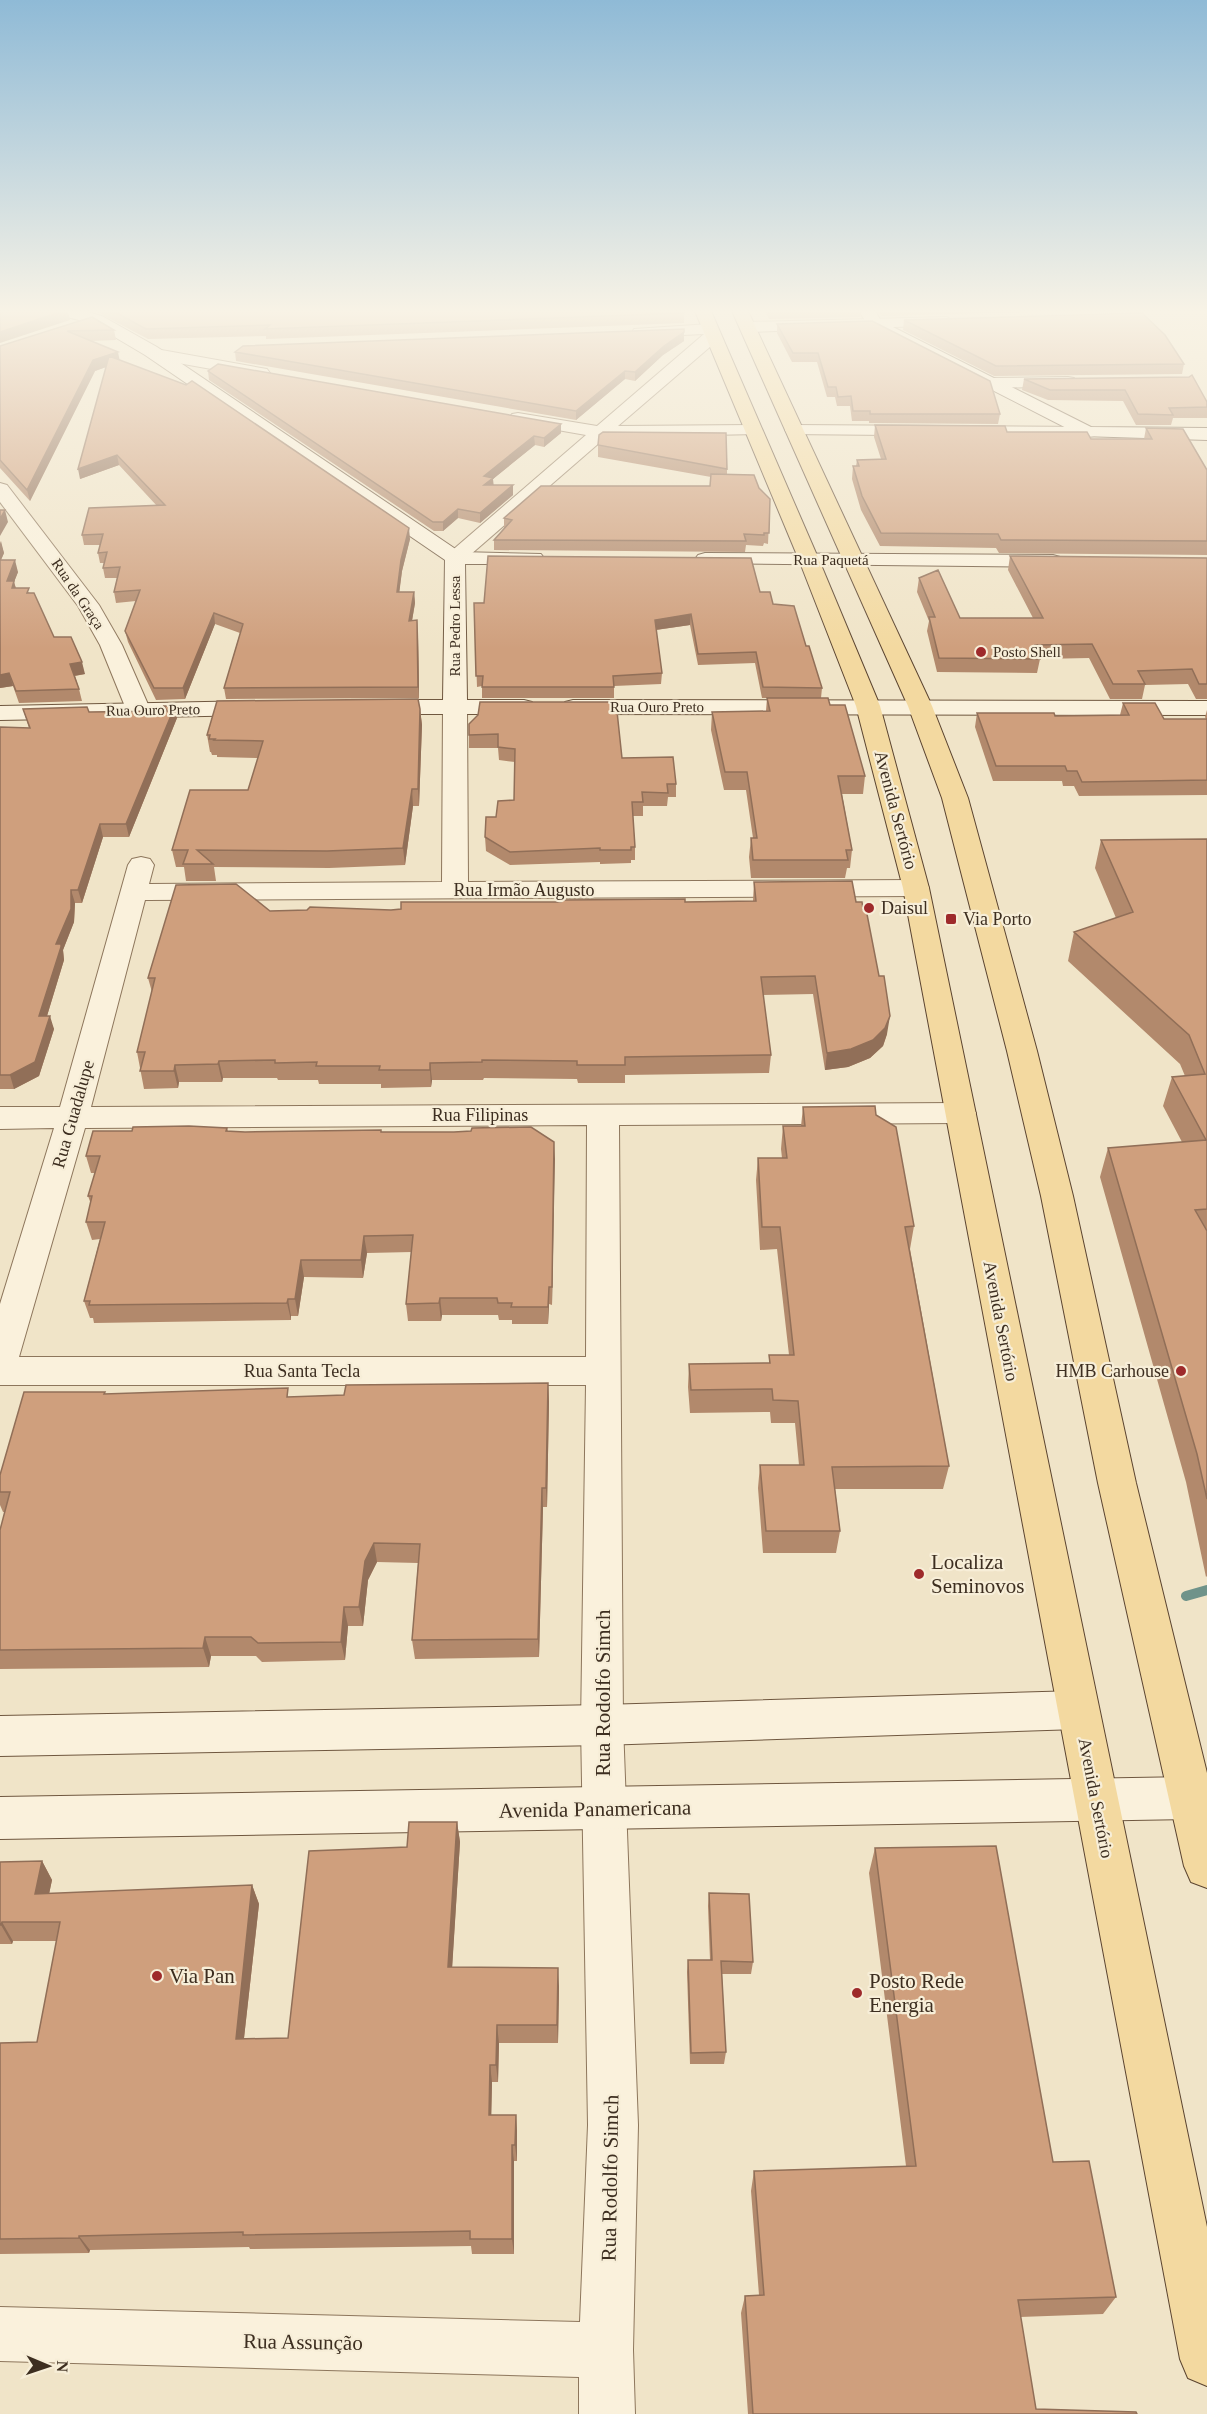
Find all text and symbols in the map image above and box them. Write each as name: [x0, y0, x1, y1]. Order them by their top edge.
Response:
street label: Rua Paquetá: [793, 552, 869, 568]
street label: Rua da Graça: [49, 556, 108, 633]
street label: Rua Pedro Lessa: [447, 575, 463, 676]
place label: Posto Shell: [993, 644, 1061, 660]
marker: Posto Shell: [974, 645, 988, 659]
street label: Rua Ouro Preto: [610, 699, 704, 715]
street label: Rua Ouro Preto: [106, 701, 200, 719]
street label: Avenida Sertório: [871, 748, 921, 872]
street label: Rua Irmão Augusto: [454, 880, 595, 900]
place label: Daisul: [881, 898, 928, 918]
marker: Daisul: [862, 901, 876, 915]
place label: Via Porto: [963, 909, 1031, 929]
marker: Via Porto: [944, 912, 958, 926]
street label: Rua Guadalupe: [48, 1058, 98, 1170]
street label: Rua Filipinas: [432, 1105, 528, 1125]
street label: Avenida Sertório: [980, 1259, 1022, 1383]
street label: Rua Santa Tecla: [244, 1361, 360, 1381]
place label: HMB Carhouse: [1056, 1361, 1169, 1381]
marker: HMB Carhouse: [1174, 1364, 1188, 1378]
place label: Localiza Seminovos: [931, 1550, 1024, 1598]
marker: Localiza Seminovos: [912, 1567, 926, 1581]
street label: Rua Rodolfo Simch: [591, 1609, 615, 1776]
street label: Avenida Sertório: [1075, 1736, 1117, 1860]
street label: Avenida Panamericana: [499, 1795, 692, 1823]
place label: Via Pan: [169, 1964, 235, 1988]
marker: Via Pan: [150, 1969, 164, 1983]
place label: Posto Rede Energia: [869, 1969, 964, 2017]
marker: Posto Rede Energia: [850, 1986, 864, 2000]
street label: Rua Rodolfo Simch: [597, 2094, 623, 2262]
street label: Rua Assunção: [243, 2329, 363, 2355]
north arrow: [18, 2336, 78, 2396]
text: N: [54, 2360, 71, 2373]

